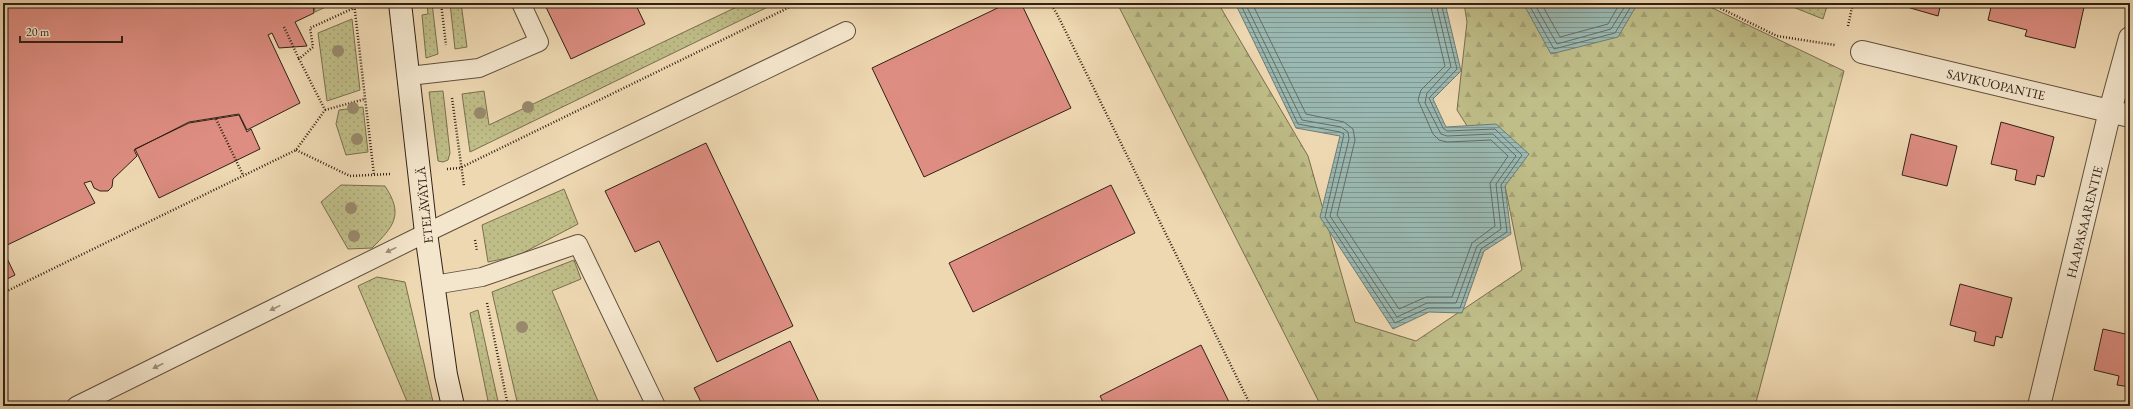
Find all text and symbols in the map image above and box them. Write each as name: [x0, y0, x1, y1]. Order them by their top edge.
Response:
scale bar: [20, 18, 122, 44]
text: 20 m: [26, 24, 50, 40]
street label: SAVIKUOPANTIE: [1945, 65, 2047, 104]
street label: HAAPASAARENTIE: [2062, 164, 2107, 280]
street label: ETELÄVÄYLÄ: [412, 165, 437, 244]
one-way arrow: [386, 247, 397, 254]
one-way arrow: [269, 305, 280, 311]
one-way arrow: [152, 362, 164, 369]

